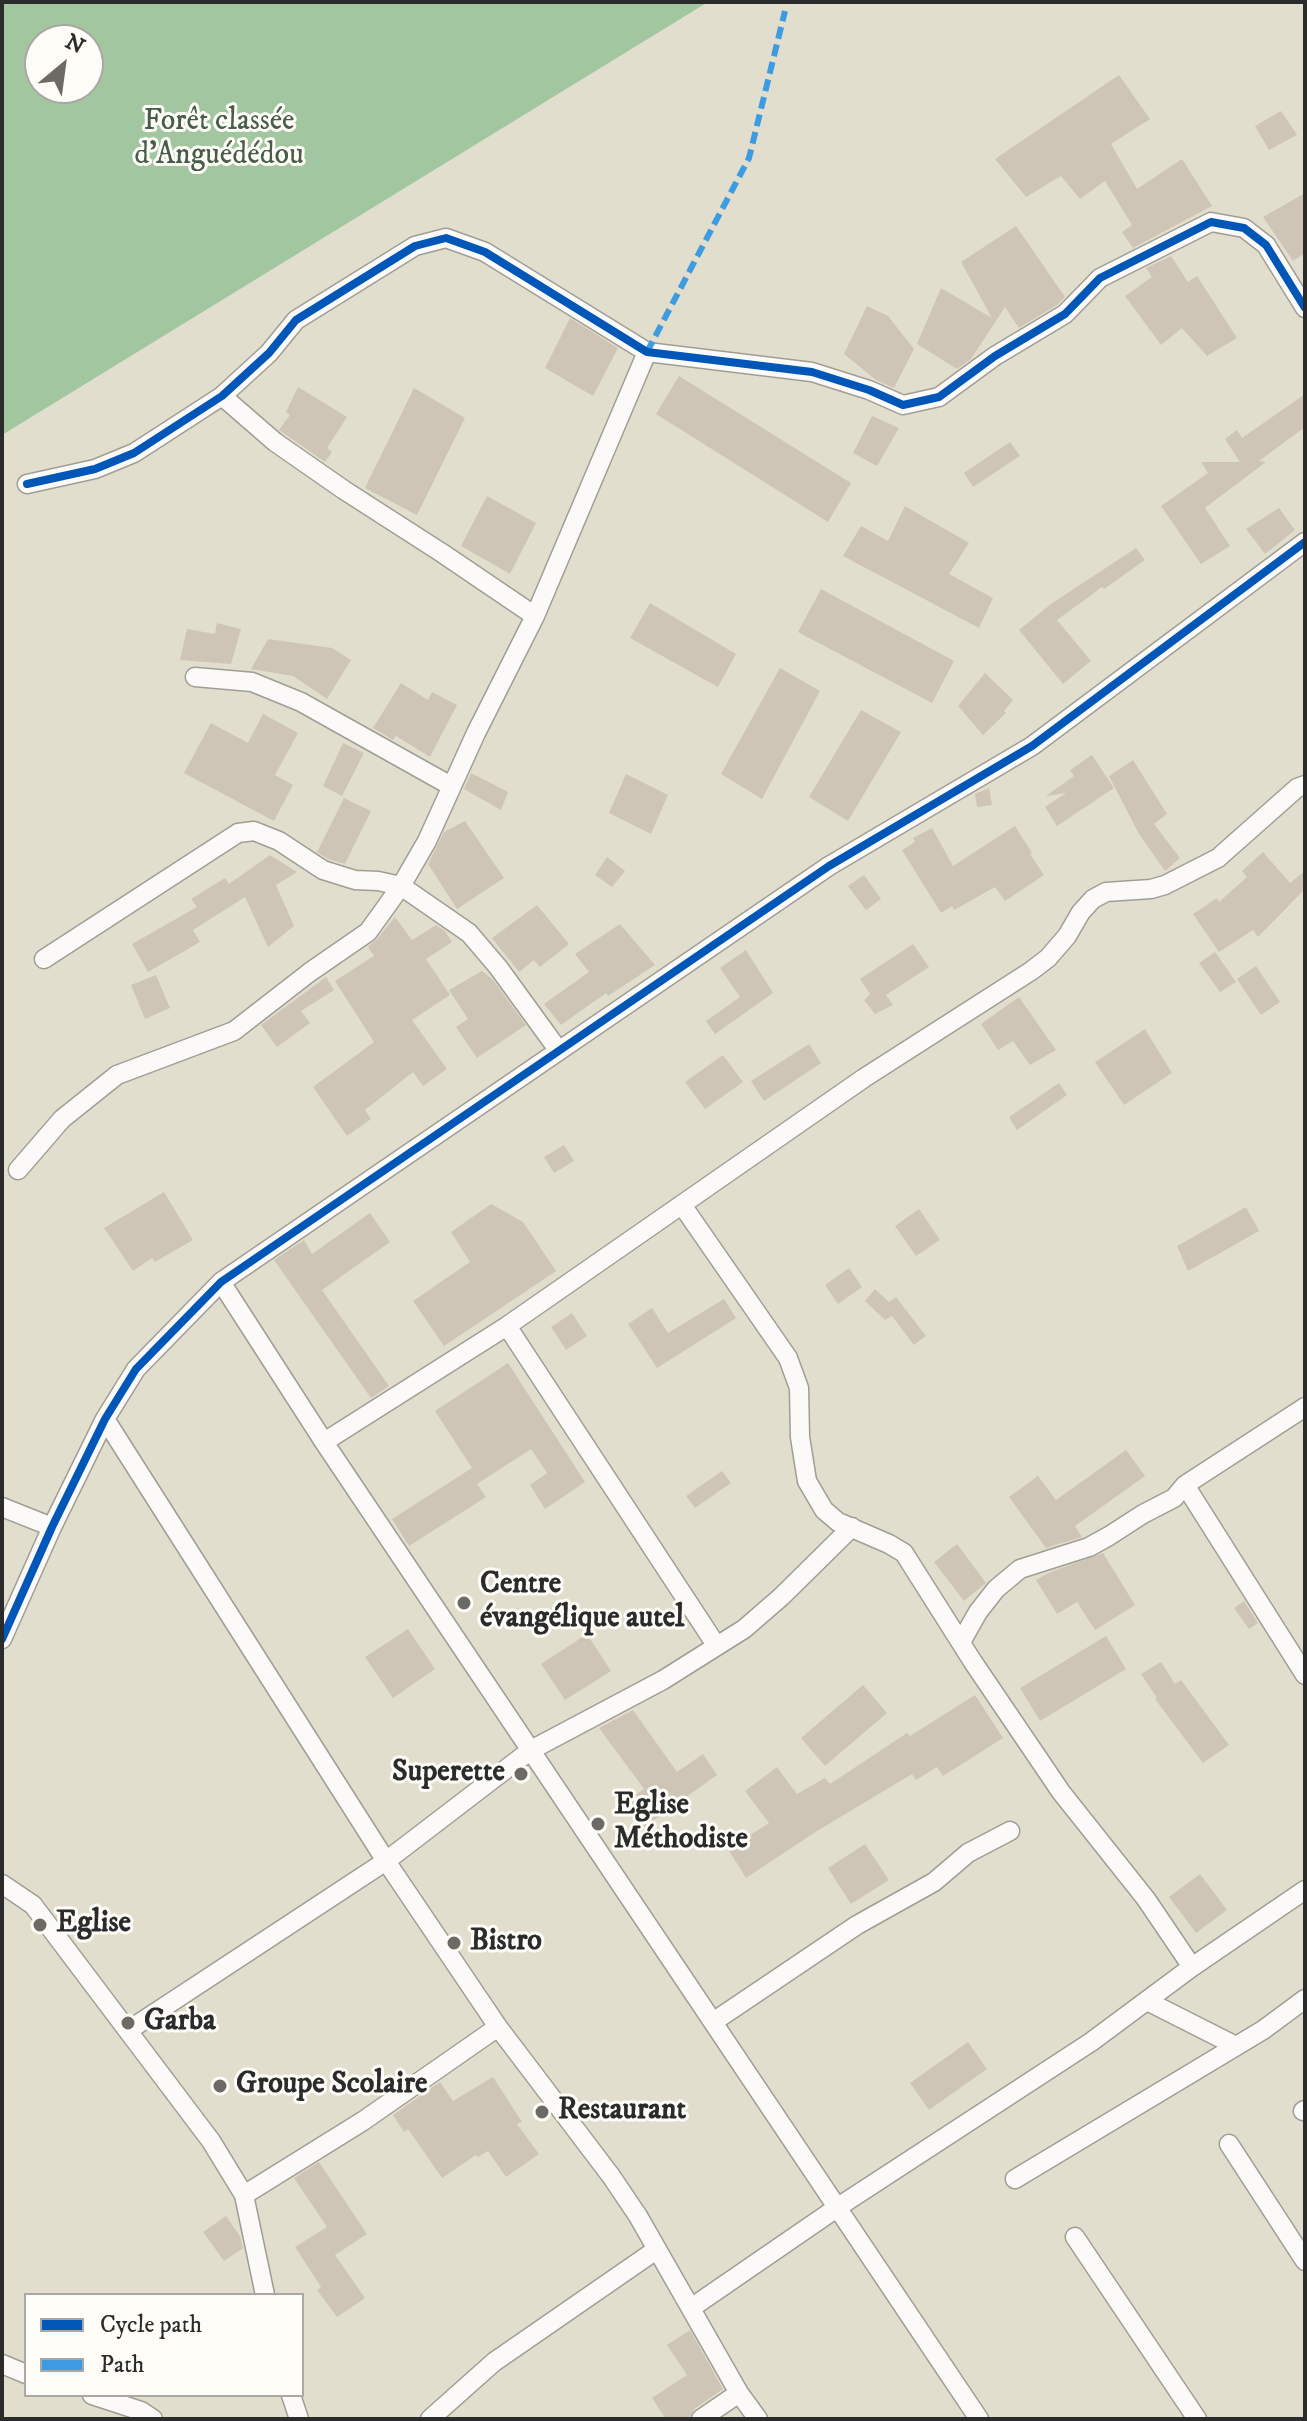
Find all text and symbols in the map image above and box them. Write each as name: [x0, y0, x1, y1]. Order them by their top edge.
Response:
north arrow: [24, 24, 104, 104]
text: N: [60, 28, 89, 61]
park label: Forêt classée d’Anguédédou: [134, 105, 304, 176]
place label: Centre évangélique autel: [480, 1568, 684, 1638]
marker: Centre évangélique autel: [455, 1594, 473, 1612]
place label: Superette: [392, 1756, 505, 1792]
marker: Superette: [512, 1765, 530, 1783]
place label: Eglise Méthodiste: [614, 1789, 748, 1860]
marker: Eglise Méthodiste: [589, 1815, 607, 1833]
place label: Eglise: [56, 1907, 131, 1943]
marker: Eglise: [31, 1916, 49, 1934]
place label: Bistro: [470, 1925, 542, 1961]
marker: Bistro: [445, 1934, 463, 1952]
place label: Garba: [144, 2005, 216, 2041]
marker: Garba: [119, 2014, 137, 2032]
place label: Groupe Scolaire: [236, 2068, 427, 2104]
marker: Groupe Scolaire: [211, 2077, 229, 2095]
place label: Restaurant: [558, 2094, 686, 2130]
marker: Restaurant: [533, 2103, 551, 2121]
legend: [24, 2293, 304, 2397]
text: Cycle path: [100, 2310, 202, 2340]
text: Path: [100, 2350, 144, 2380]

